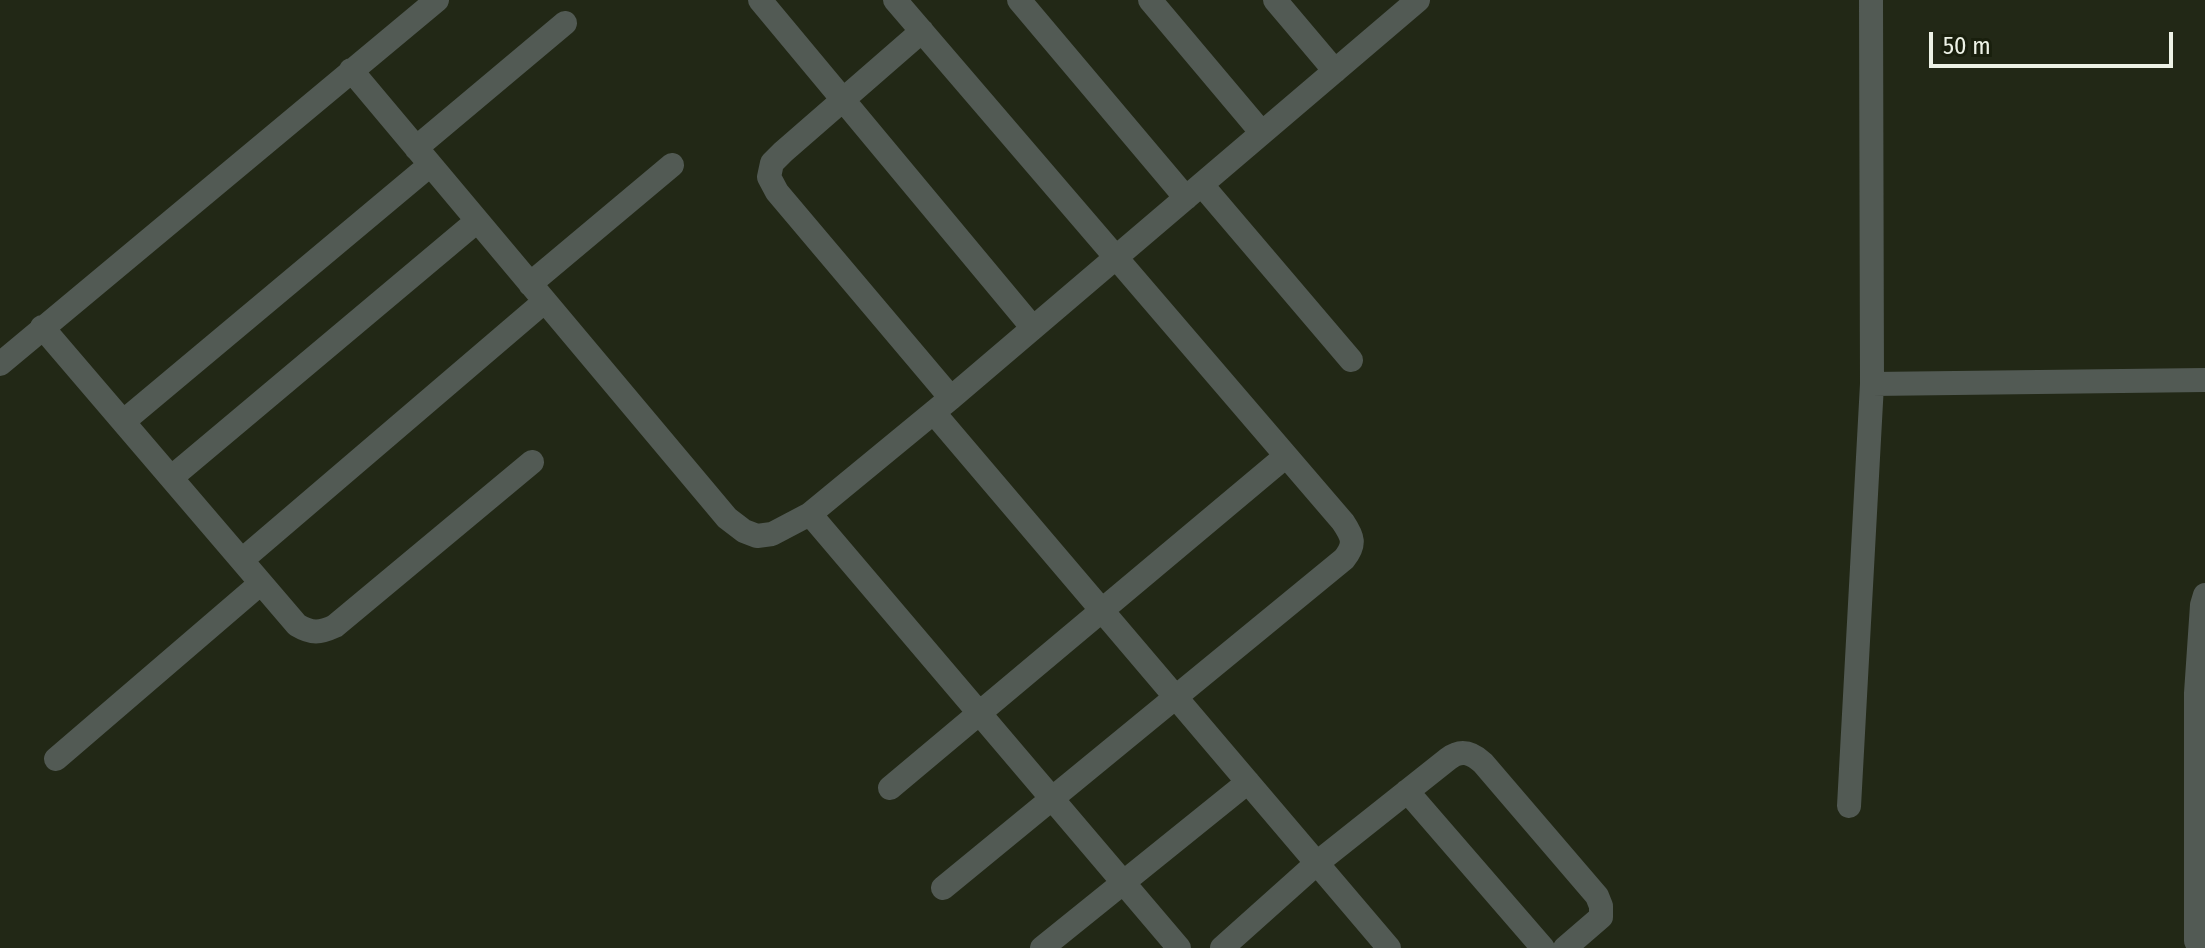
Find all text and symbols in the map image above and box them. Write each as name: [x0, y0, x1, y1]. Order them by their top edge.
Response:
scale bar: [1933, 16, 2177, 66]
text: 50 m: [1943, 32, 1991, 60]

